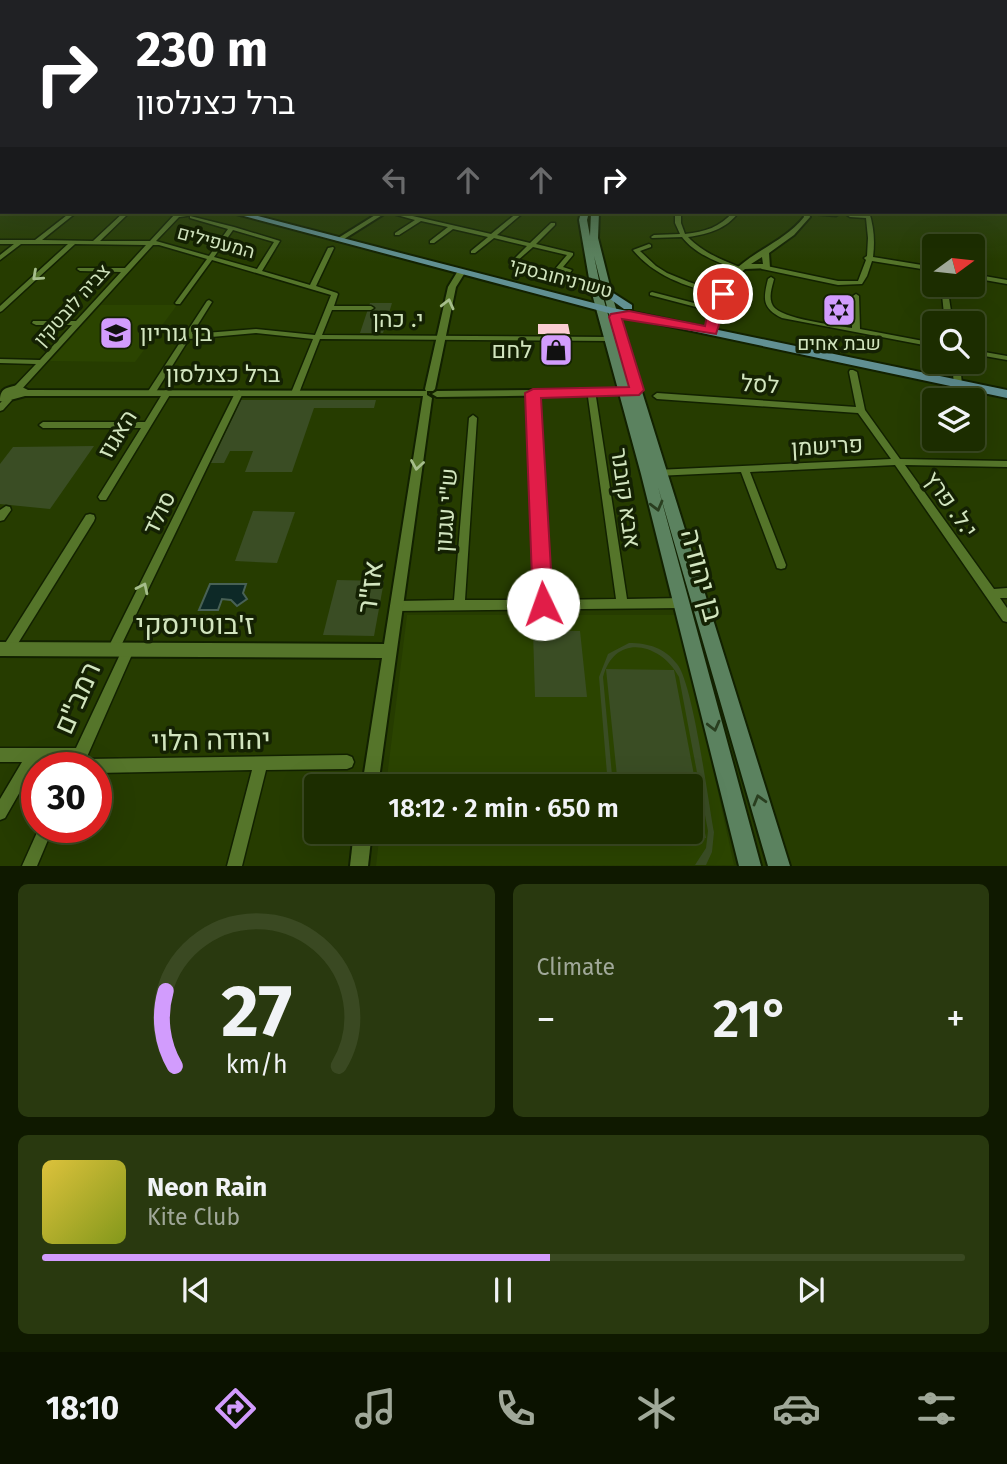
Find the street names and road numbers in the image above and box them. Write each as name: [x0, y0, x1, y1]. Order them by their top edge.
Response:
street label: המעפילים: [175, 221, 257, 263]
street label: טשרניחובסקי: [507, 253, 615, 303]
street label: צביה לובטקין: [29, 259, 115, 351]
street label: י. כהן: [372, 305, 424, 333]
street label: ברל כצנלסון: [166, 360, 280, 388]
street label: לסל: [740, 369, 780, 399]
street label: האגוז: [91, 404, 143, 464]
street label: פרישמן: [790, 430, 864, 462]
street label: אבא קובנר: [605, 446, 647, 550]
street label: י.ל. פרץ: [918, 466, 984, 542]
street label: ש"י עגנון: [429, 467, 463, 553]
street label: סולד: [136, 487, 182, 539]
street label: בן יהודה: [674, 525, 730, 625]
street label: אז"ר: [350, 559, 390, 615]
street label: ז'בוטינסקי: [136, 608, 254, 641]
street label: רמב"ם: [47, 657, 107, 739]
street label: יהודה הלוי: [151, 722, 271, 758]

